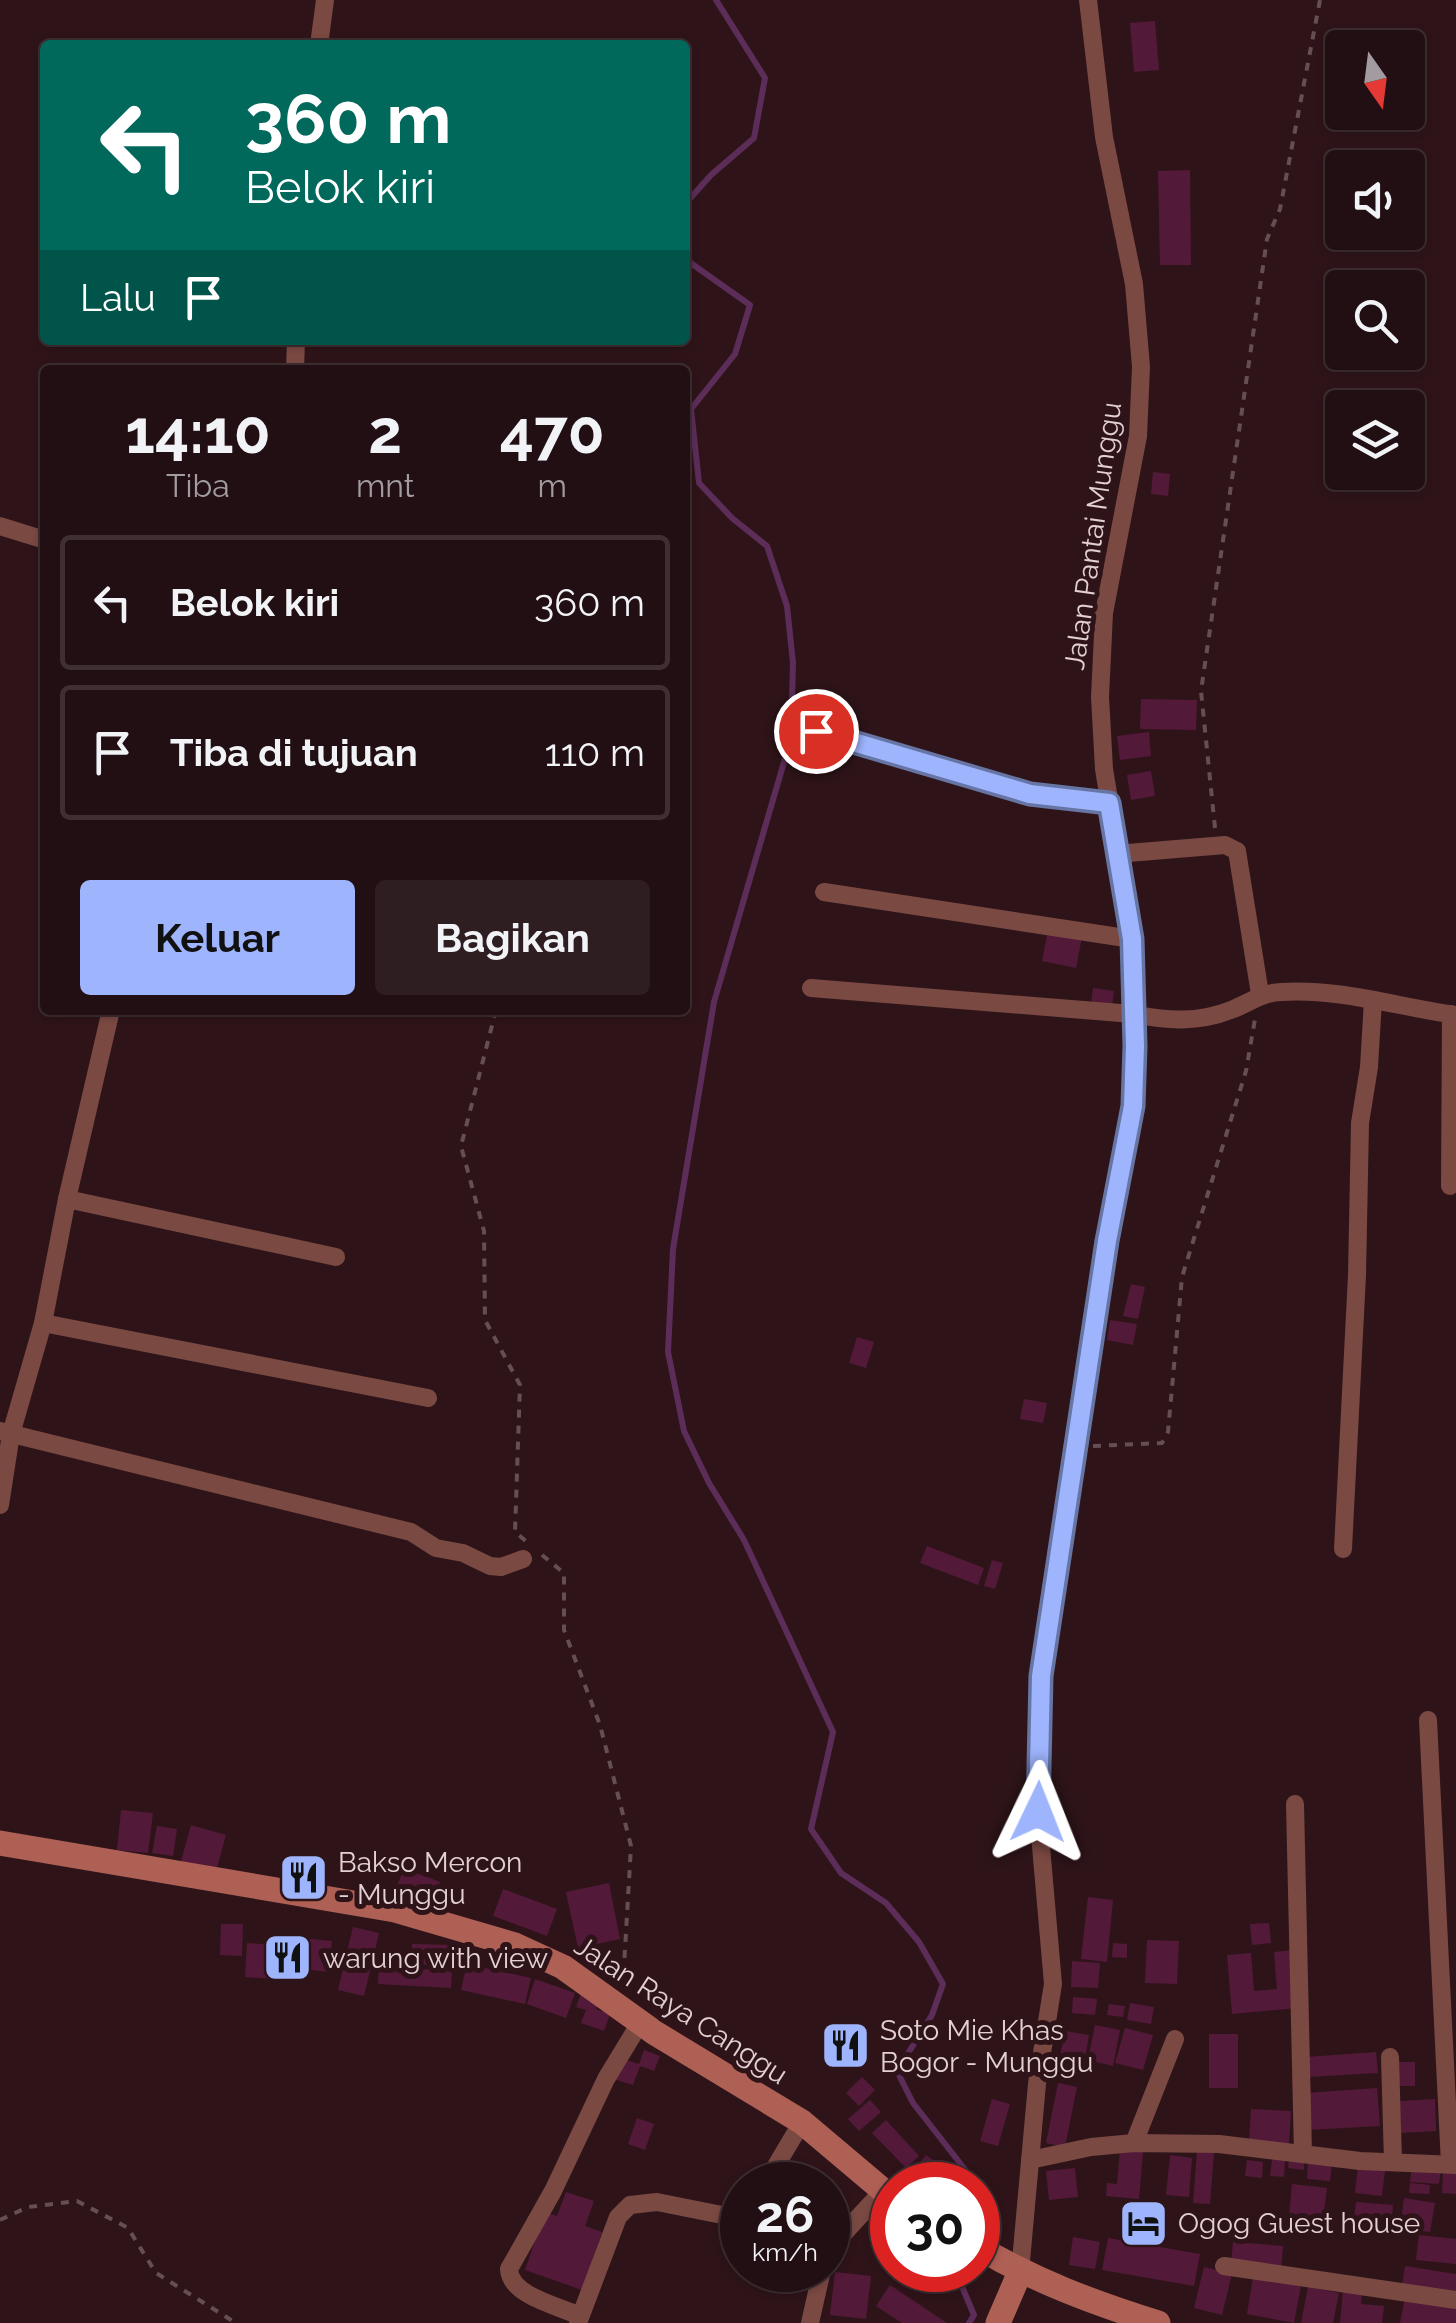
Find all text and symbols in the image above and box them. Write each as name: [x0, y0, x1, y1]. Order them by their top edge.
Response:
north arrow: [1325, 30, 1425, 130]
map controls: [1325, 30, 1425, 490]
text: 360 m: [245, 77, 452, 159]
icon: left: [80, 80, 210, 210]
button: sound: [1325, 150, 1425, 250]
text: Belok kiri: [245, 161, 435, 214]
icon: arrive: [176, 270, 231, 325]
button: search: [1325, 270, 1425, 370]
text: Lalu: [80, 275, 156, 320]
button: layers: [1325, 390, 1425, 490]
text: 14:10: [125, 397, 271, 467]
text: 2: [368, 397, 402, 467]
text: 470: [500, 397, 605, 467]
street label: Jalan Pantai Munggu: [1058, 400, 1128, 672]
text: Tiba: [166, 467, 230, 504]
text: mnt: [356, 467, 415, 504]
text: m: [538, 467, 567, 504]
icon: left: [85, 575, 140, 630]
text: Belok kiri: [170, 580, 339, 625]
text: 360 m: [534, 580, 645, 625]
pin: [774, 689, 859, 774]
icon: arrive: [789, 704, 844, 759]
icon: arrive: [85, 725, 140, 780]
text: Tiba di tujuan: [170, 730, 418, 775]
text: 110 m: [545, 730, 645, 775]
button: Keluar: [80, 880, 355, 995]
button: Bagikan: [375, 880, 650, 995]
position arrow: [986, 1760, 1090, 1864]
place label: Bakso Mercon - Munggu: [338, 1846, 522, 1911]
restaurant icon: Bakso Mercon - Munggu: [277, 1852, 329, 1904]
street label: Jalan Raya Canggu: [568, 1929, 794, 2091]
restaurant icon: warung with view: [262, 1932, 314, 1984]
place label: warung with view: [323, 1942, 548, 1975]
place label: Soto Mie Khas Bogor - Munggu: [880, 2014, 1093, 2079]
restaurant icon: Soto Mie Khas Bogor - Munggu: [819, 2020, 871, 2072]
speed limit sign: 30: [870, 2162, 1000, 2292]
text: 26: [756, 2185, 814, 2244]
hotel icon: Ogog Guest house: [1117, 2197, 1169, 2249]
place label: Ogog Guest house: [1178, 2207, 1420, 2240]
text: km/h: [752, 2237, 818, 2267]

